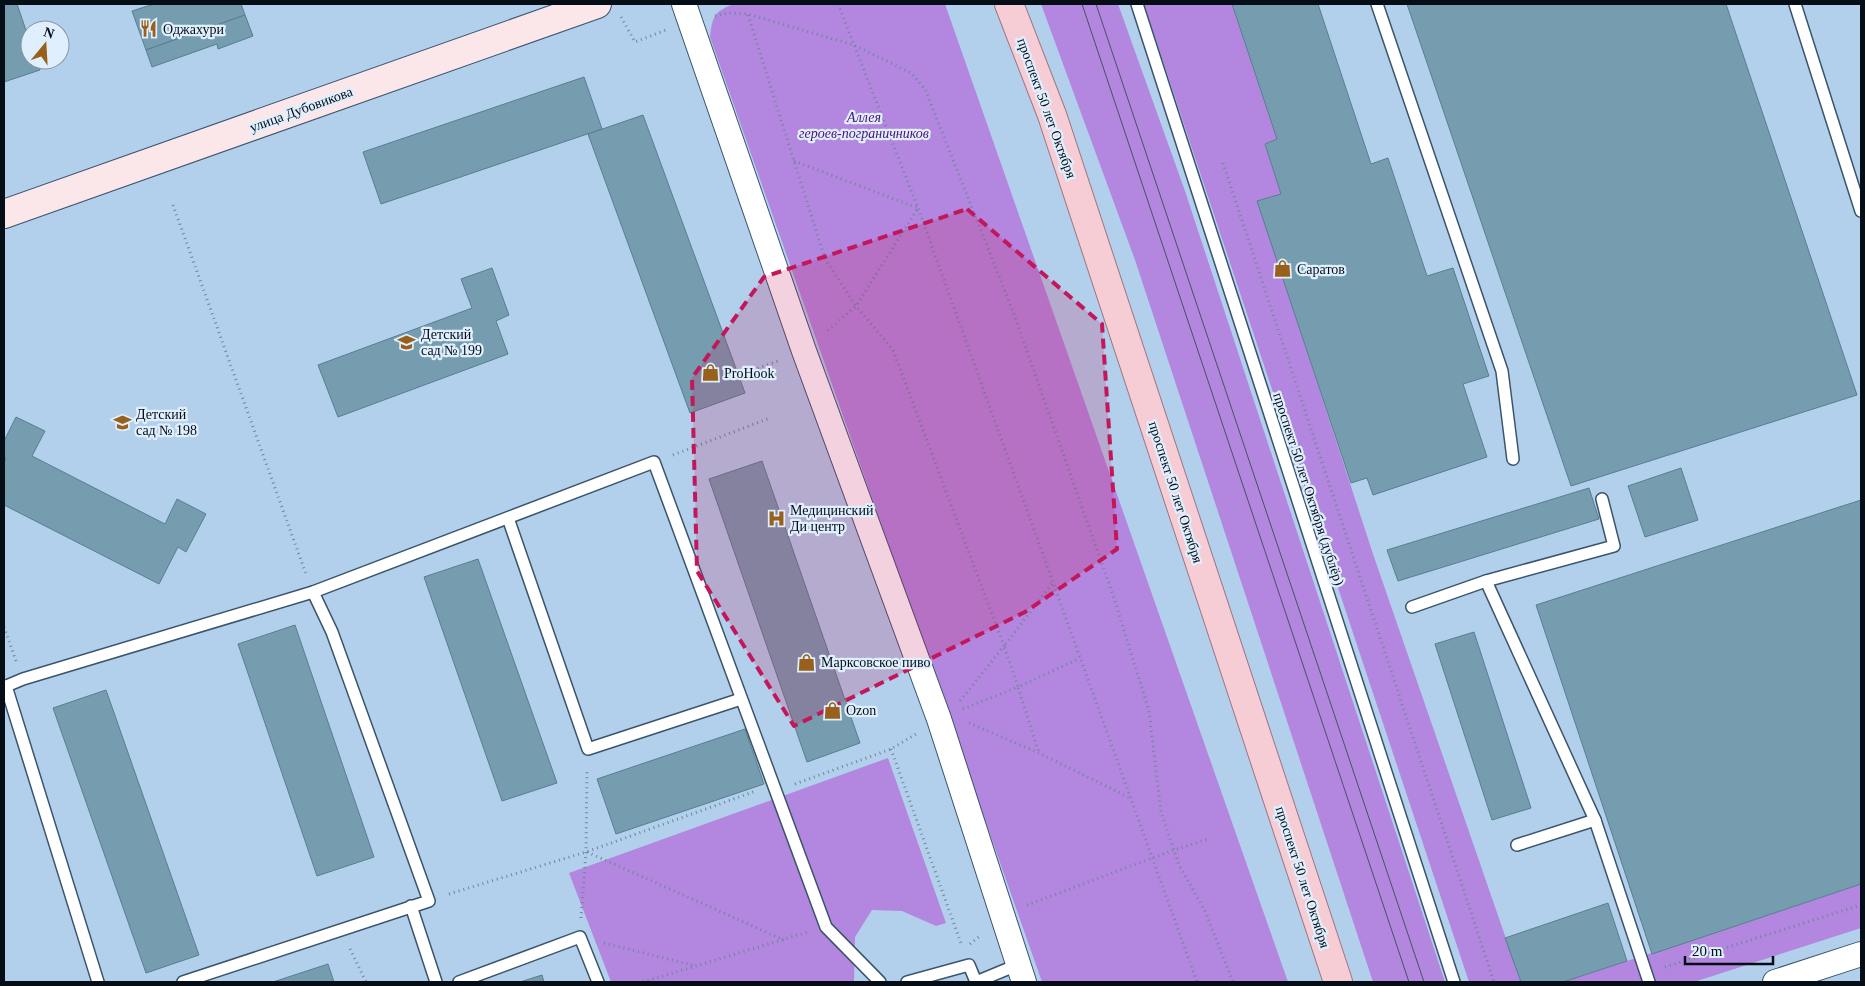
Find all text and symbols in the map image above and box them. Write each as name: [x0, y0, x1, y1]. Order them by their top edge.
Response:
restaurant icon: Оджахури: [139, 19, 159, 39]
north arrow: [20, 20, 70, 70]
place label: Оджахури: [163, 22, 224, 37]
text: N: [42, 24, 56, 42]
street label: проспект 50 лет Октября: [1014, 36, 1079, 181]
street label: улица Дубовикова: [248, 84, 355, 135]
park label: Аллея героев-пограничников: [799, 110, 929, 141]
shop icon: Саратов: [1273, 259, 1293, 279]
place label: Саратов: [1297, 262, 1345, 277]
place label: Детский сад № 199: [421, 327, 482, 358]
school or university icon: Детский сад № 199: [397, 332, 417, 352]
shop icon: ProHook: [700, 363, 720, 383]
place label: ProHook: [724, 366, 775, 381]
street label: проспект 50 лет Октября (дублёр): [1269, 391, 1347, 588]
place label: Детский сад № 198: [136, 407, 197, 438]
school or university icon: Детский сад № 198: [112, 412, 132, 432]
street label: проспект 50 лет Октября: [1146, 419, 1206, 565]
place label: Медицинский Ди центр: [790, 503, 874, 534]
hospital icon: Медицинский Ди центр: [766, 508, 786, 528]
shop icon: Марксовское пиво: [797, 652, 817, 672]
place label: Марксовское пиво: [821, 655, 931, 670]
shop icon: Ozon: [822, 700, 842, 720]
place label: Ozon: [846, 703, 876, 718]
street label: проспект 50 лет Октября: [1273, 804, 1333, 950]
scale bar: [1685, 934, 1772, 966]
text: 20 m: [1692, 943, 1723, 959]

